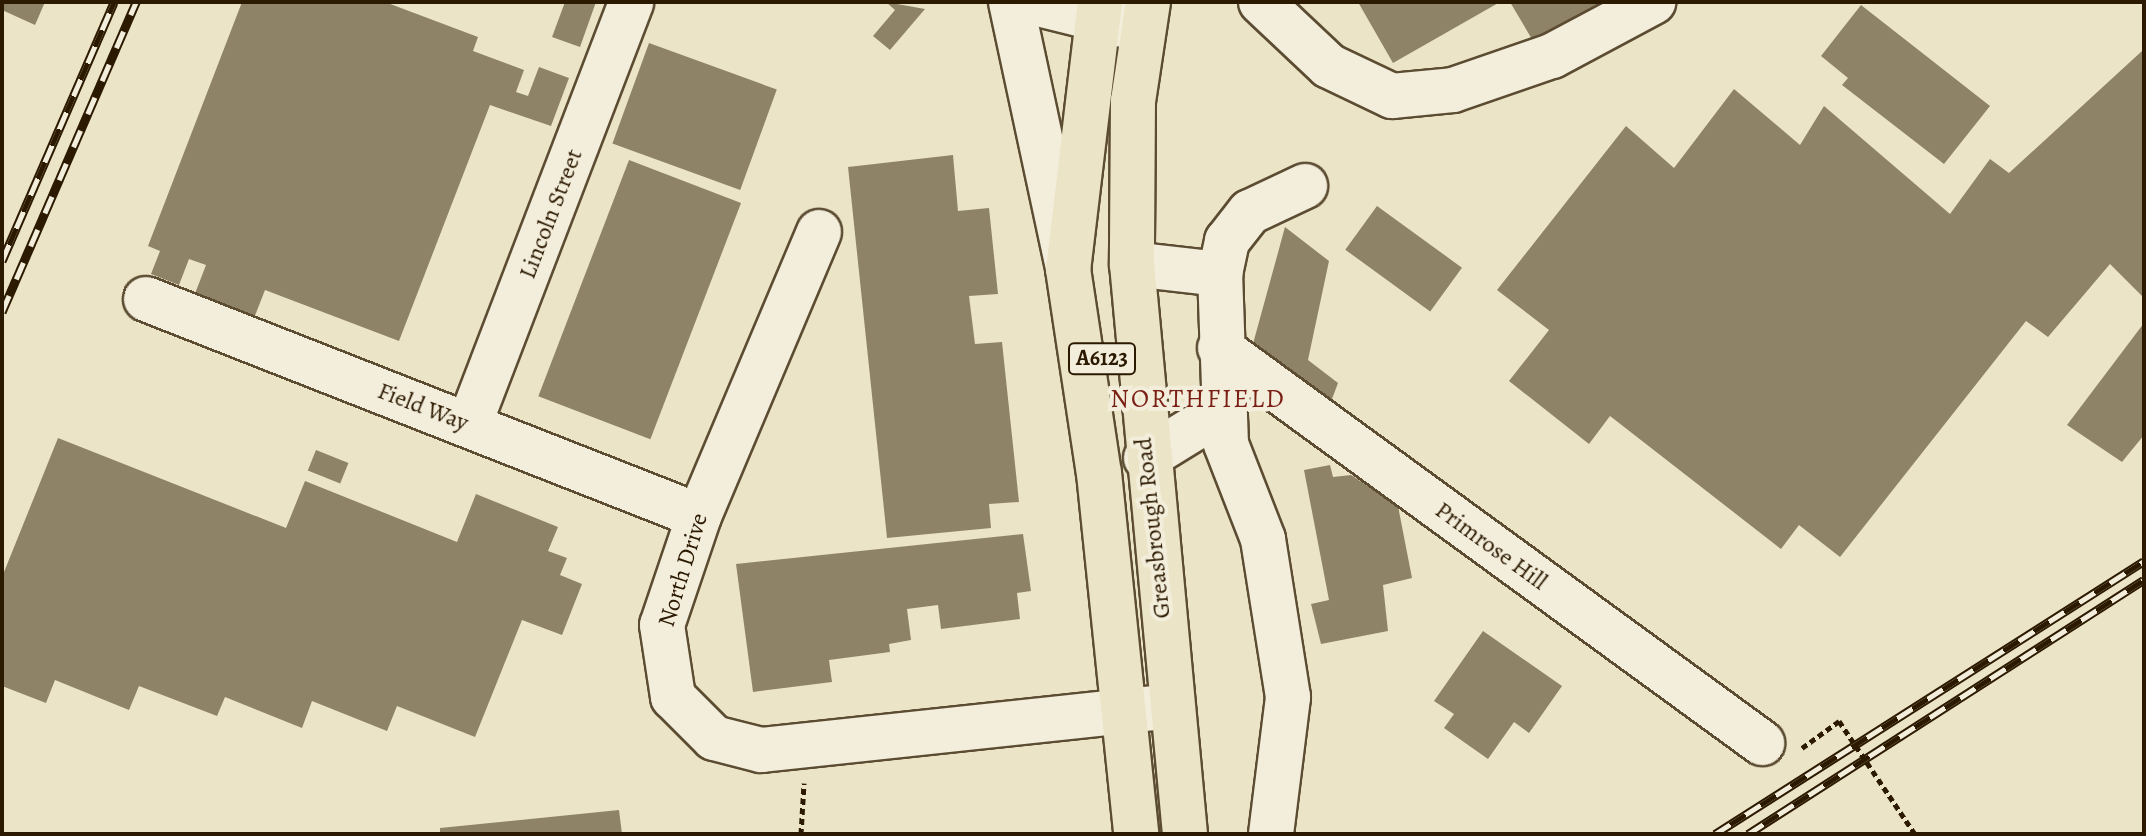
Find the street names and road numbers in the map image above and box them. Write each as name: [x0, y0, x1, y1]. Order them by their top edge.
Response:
street label: Lincoln Street: [513, 145, 589, 283]
road number: A6123: [1068, 341, 1136, 377]
street label: Field Way: [374, 377, 472, 437]
street label: Greasbrough Road: [1129, 436, 1177, 620]
street label: Primrose Hill: [1429, 496, 1553, 596]
street label: North Drive: [652, 510, 714, 630]

